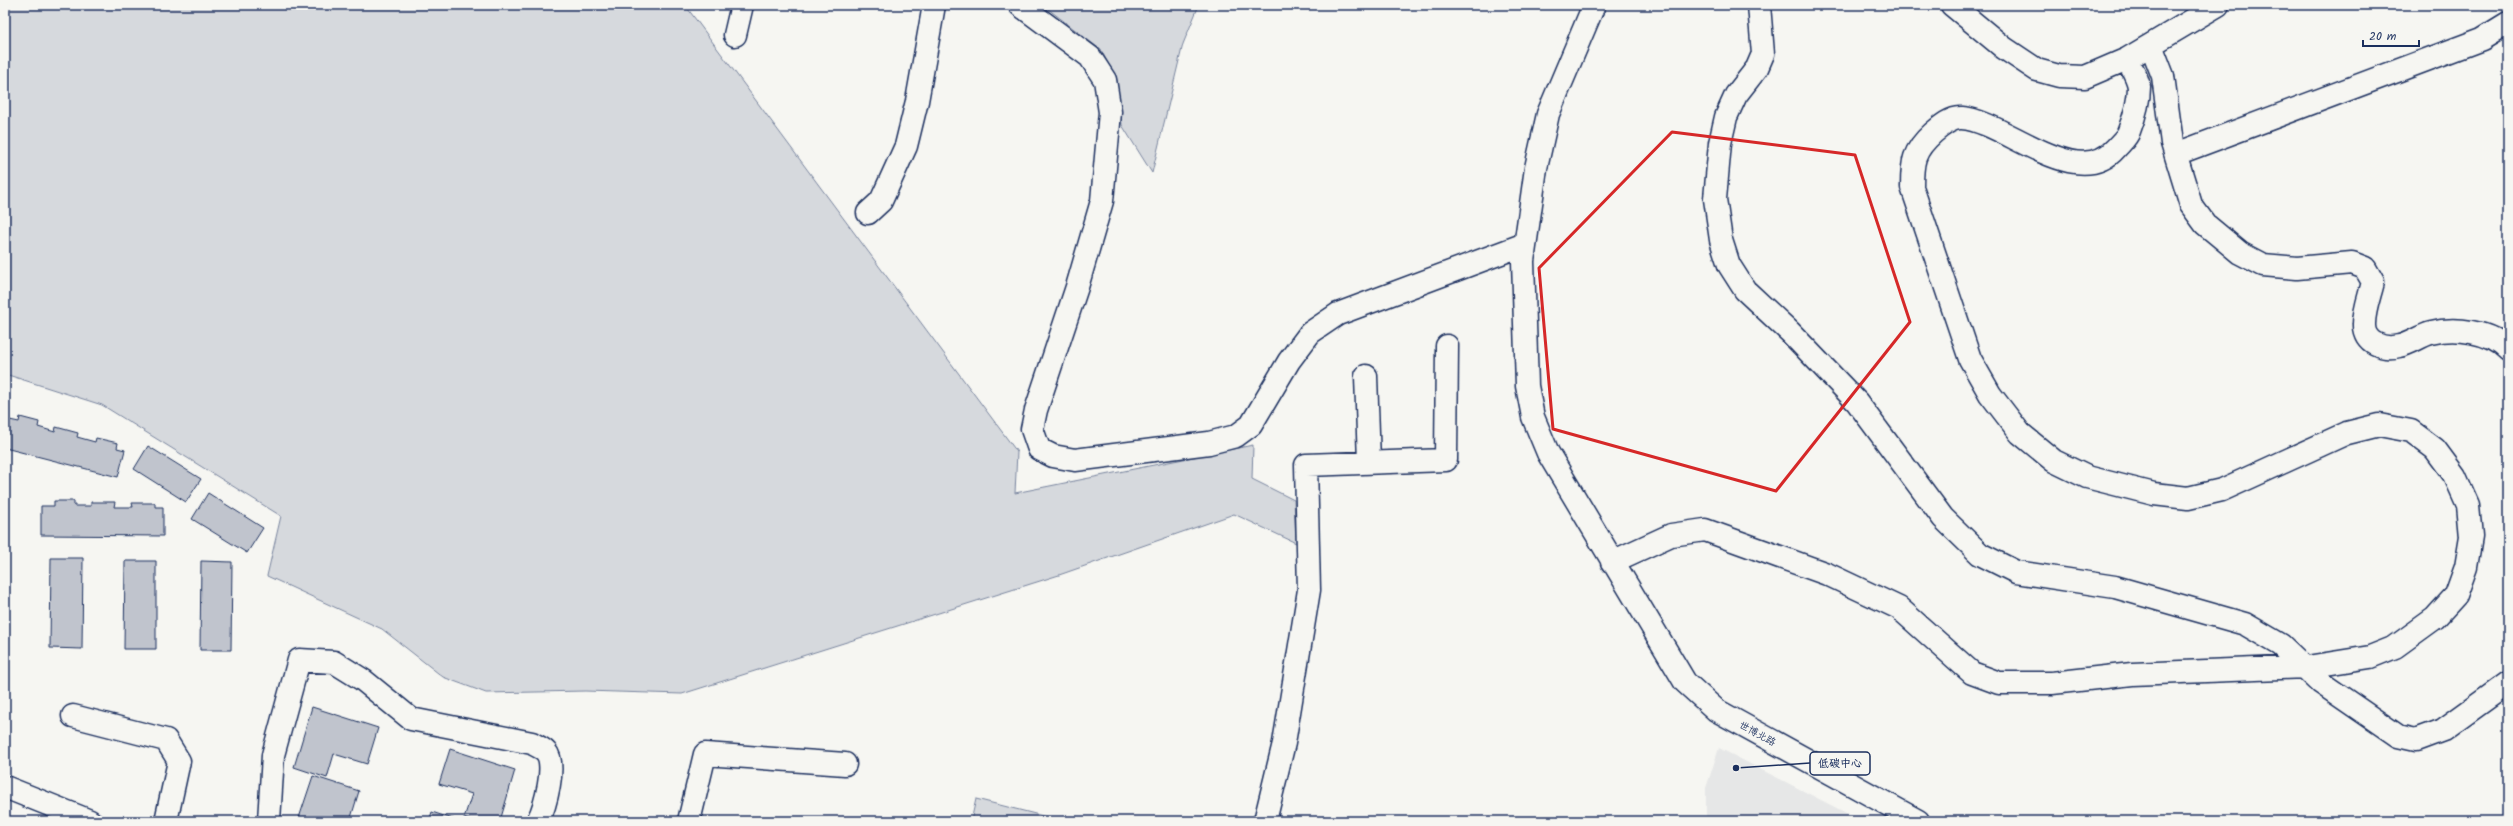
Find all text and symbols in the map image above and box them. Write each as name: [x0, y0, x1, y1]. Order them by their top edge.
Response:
scale bar: [2363, 22, 2419, 48]
text: 20 m: [2369, 27, 2397, 46]
street label: 世博北路: [1736, 717, 1779, 751]
callout: 低碳中心: [1810, 752, 1870, 775]
text: 低碳中心: [1818, 755, 1862, 773]

